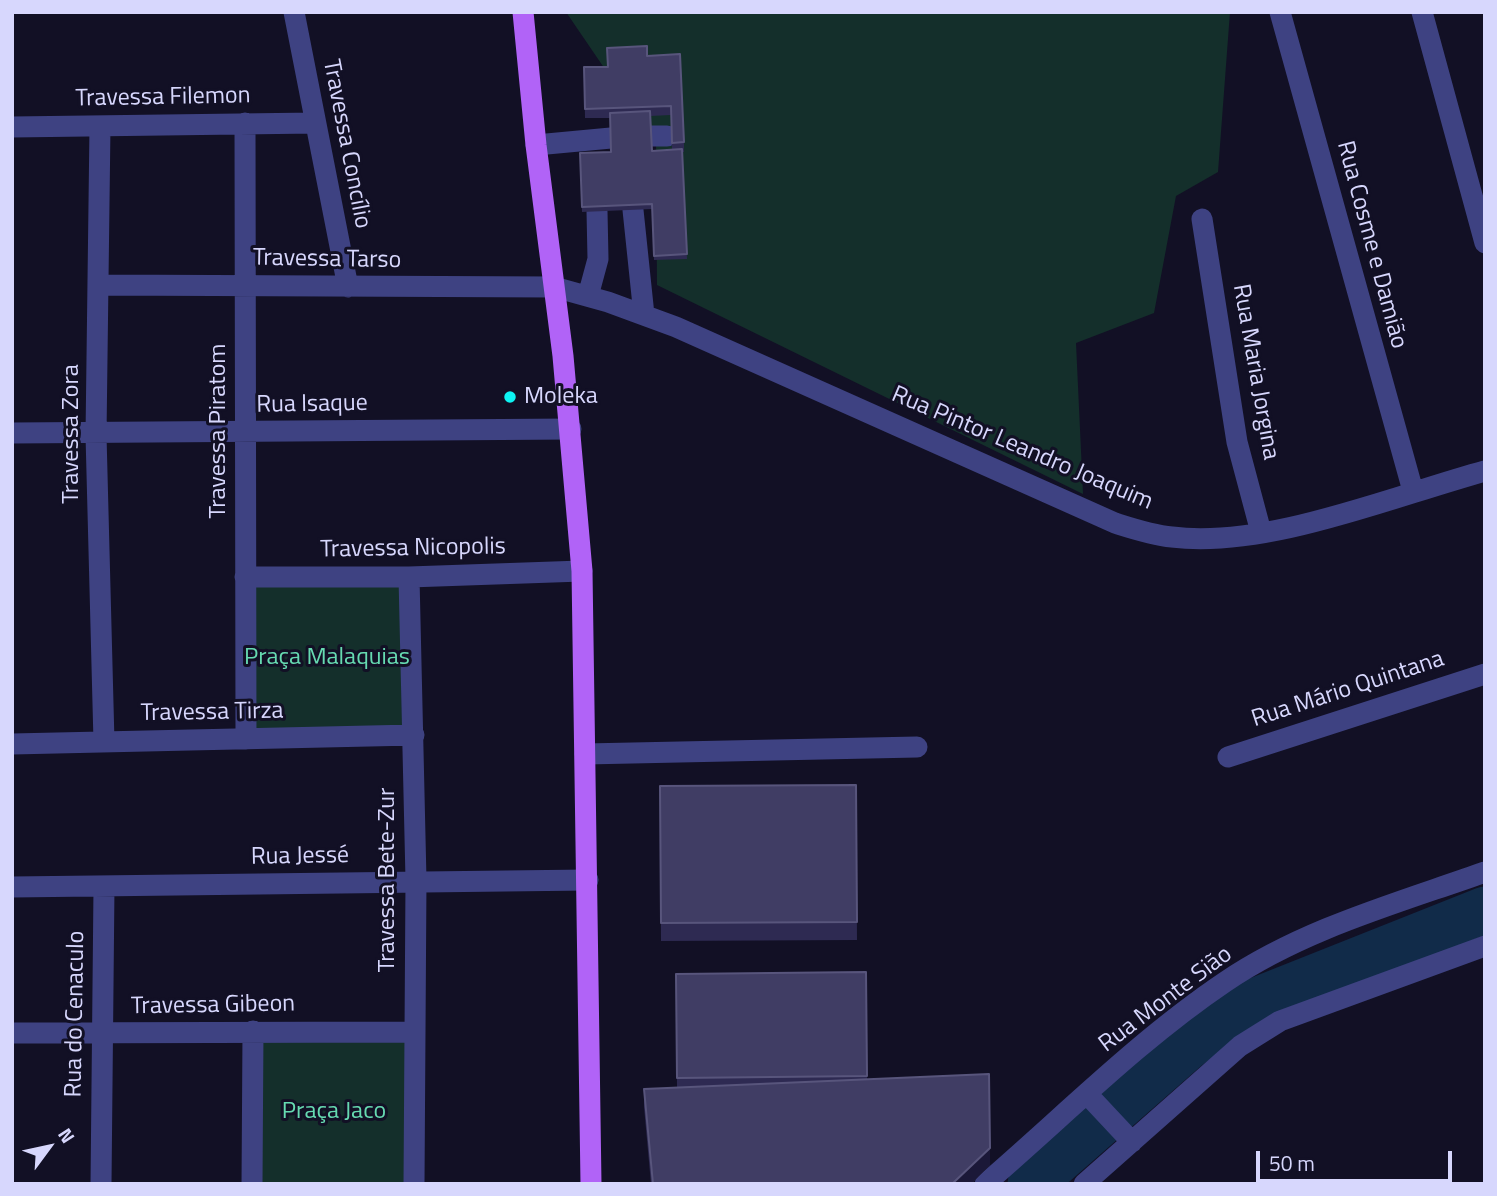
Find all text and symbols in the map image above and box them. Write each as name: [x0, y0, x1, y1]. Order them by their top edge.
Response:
street label: Travessa Concílio: [315, 57, 377, 231]
street label: Travessa Filemon: [75, 82, 251, 114]
street label: Rua Cosme e Damião: [1329, 138, 1413, 352]
street label: Travessa Tarso: [253, 244, 401, 276]
street label: Rua Maria Jorgina: [1225, 282, 1285, 462]
street label: Travessa Piratom: [205, 344, 233, 518]
street label: Travessa Zora: [58, 364, 86, 504]
street label: Rua Pintor Leandro Joaquim: [887, 381, 1157, 517]
place label: Moleka: [524, 383, 598, 411]
marker: Moleka: [502, 389, 518, 405]
street label: Rua Isaque: [256, 390, 368, 420]
street label: Travessa Nicopolis: [320, 533, 506, 565]
park label: Praça Malaquias: [244, 644, 410, 672]
street label: Rua Mário Quintana: [1248, 645, 1448, 735]
street label: Travessa Tirza: [140, 697, 284, 729]
street label: Travessa Bete-Zur: [374, 788, 402, 972]
street label: Rua Jessé: [251, 842, 349, 872]
street label: Rua do Cenaculo: [60, 930, 92, 1098]
street label: Rua Monte Sião: [1094, 941, 1238, 1059]
street label: Travessa Gibeon: [131, 990, 295, 1022]
park label: Praça Jaco: [282, 1098, 386, 1126]
north arrow: [14, 1112, 84, 1182]
text: N: [51, 1122, 83, 1149]
scale bar: [1259, 1136, 1455, 1180]
text: 50 m: [1269, 1147, 1315, 1179]

